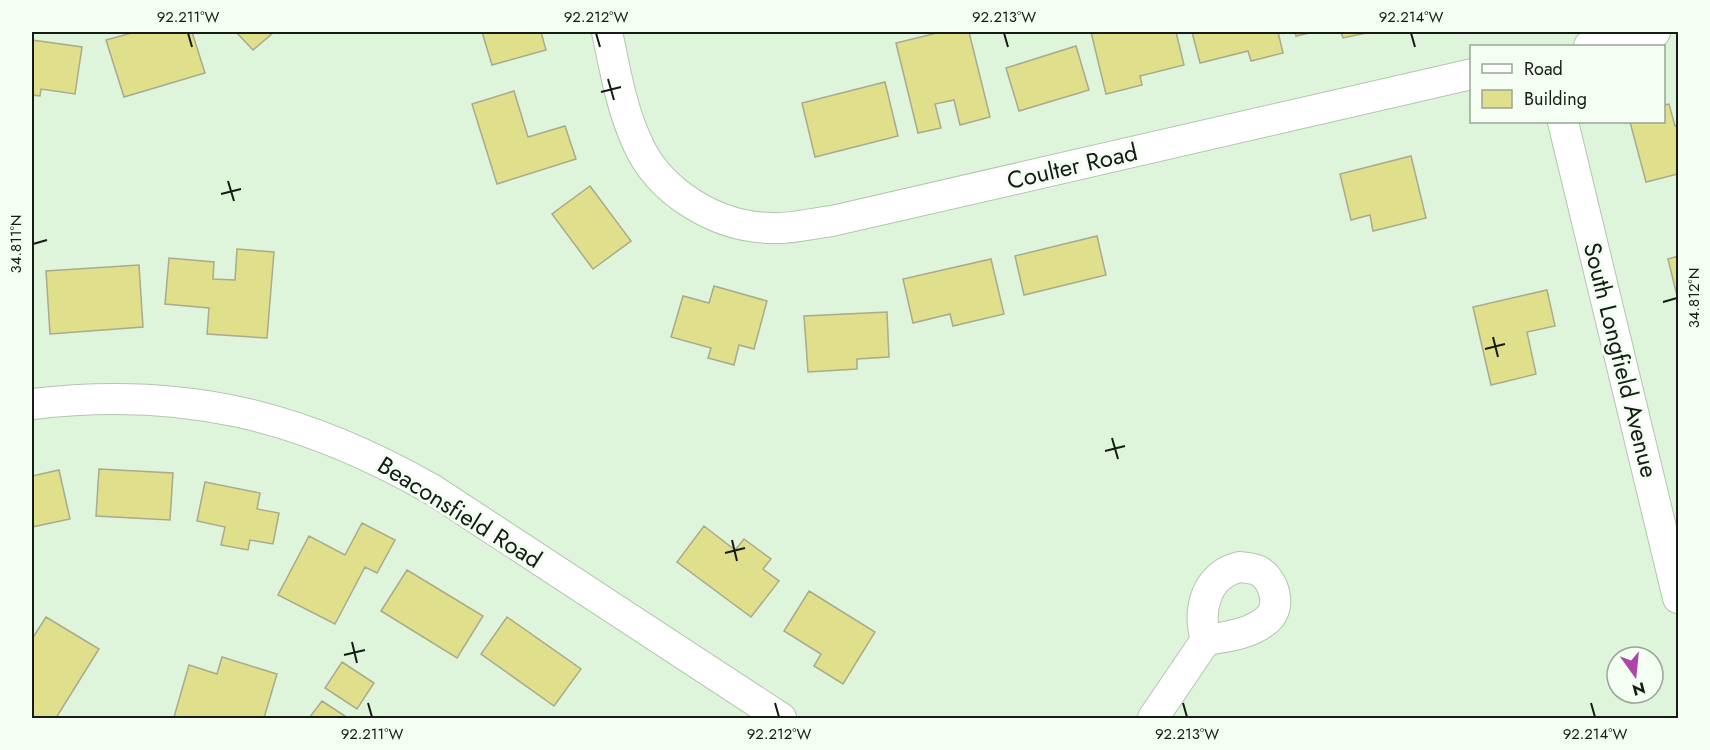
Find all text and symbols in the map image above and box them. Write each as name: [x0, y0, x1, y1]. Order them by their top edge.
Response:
text: 92.211°W: [157, 6, 220, 28]
text: 92.212°W: [564, 6, 628, 28]
text: 92.213°W: [972, 6, 1036, 28]
text: 92.214°W: [1379, 6, 1444, 28]
legend: [1470, 45, 1665, 123]
text: Road: [1524, 56, 1563, 82]
text: Building: [1524, 86, 1587, 112]
street label: Coulter Road: [1003, 134, 1141, 198]
text: 34.811°N: [5, 215, 27, 273]
street label: South Longfield Avenue: [1575, 239, 1667, 481]
text: 34.812°N: [1683, 268, 1705, 328]
street label: Beaconsfield Road: [371, 447, 549, 577]
north arrow: [1605, 645, 1665, 705]
text: N: [1630, 676, 1648, 702]
text: 92.211°W: [341, 723, 404, 745]
text: 92.212°W: [747, 723, 811, 745]
text: 92.213°W: [1155, 723, 1219, 745]
text: 92.214°W: [1563, 723, 1628, 745]

